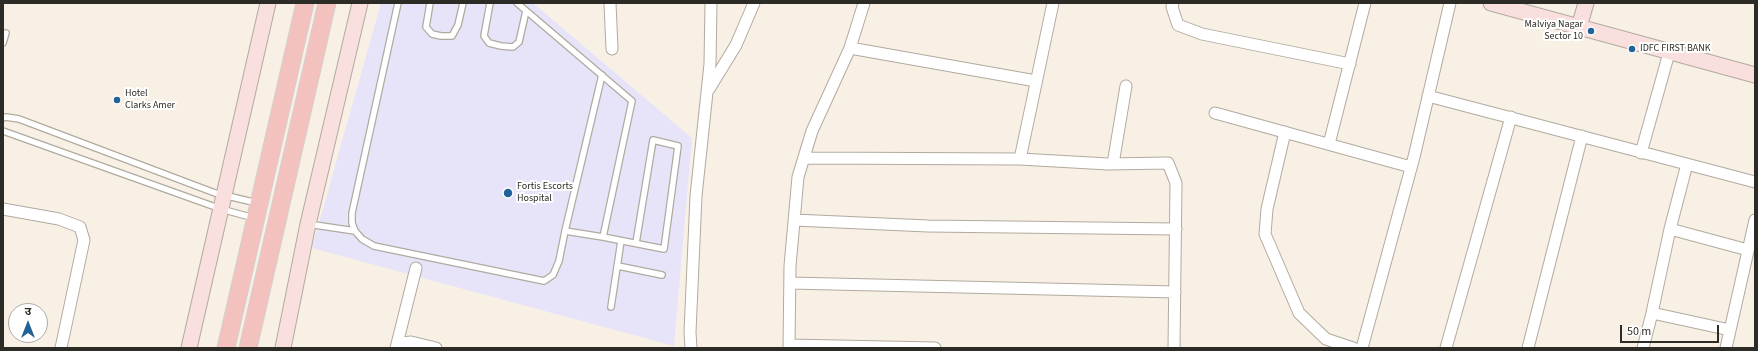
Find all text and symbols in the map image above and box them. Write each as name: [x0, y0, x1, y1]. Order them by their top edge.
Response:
place label: Malviya Nagar Sector 10: [1525, 19, 1583, 42]
marker: Malviya Nagar Sector 10: [1586, 26, 1596, 36]
place label: IDFC FIRST BANK: [1640, 43, 1711, 55]
marker: IDFC FIRST BANK: [1627, 44, 1637, 54]
place label: Hotel Clarks Amer: [125, 88, 175, 112]
marker: Hotel Clarks Amer: [112, 95, 122, 105]
place label: Fortis Escorts Hospital: [517, 181, 573, 204]
marker: Fortis Escorts Hospital: [502, 187, 514, 199]
north arrow: [8, 303, 48, 343]
text: उ: [25, 304, 31, 319]
scale bar: [1622, 317, 1721, 343]
text: 50 m: [1627, 323, 1651, 340]

